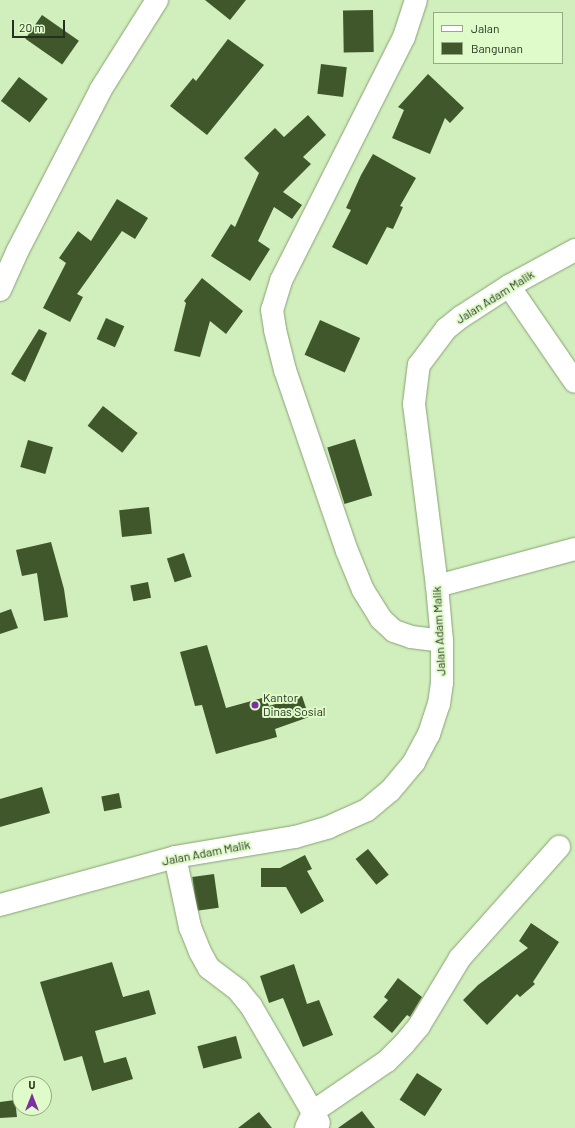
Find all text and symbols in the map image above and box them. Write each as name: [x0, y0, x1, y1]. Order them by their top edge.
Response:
scale bar: [14, 12, 67, 38]
legend: [433, 12, 563, 64]
text: 20 m: [19, 20, 45, 34]
text: Jalan: [471, 21, 499, 35]
text: Bangunan: [471, 41, 523, 55]
street label: Jalan Adam Malik: [453, 267, 537, 327]
street label: Jalan Adam Malik: [429, 586, 449, 676]
place label: Kantor Dinas Sosial: [263, 691, 326, 719]
marker: Kantor Dinas Sosial: [250, 700, 260, 710]
street label: Jalan Adam Malik: [161, 837, 251, 869]
north arrow: [12, 1076, 52, 1116]
text: U: [29, 1078, 35, 1091]

